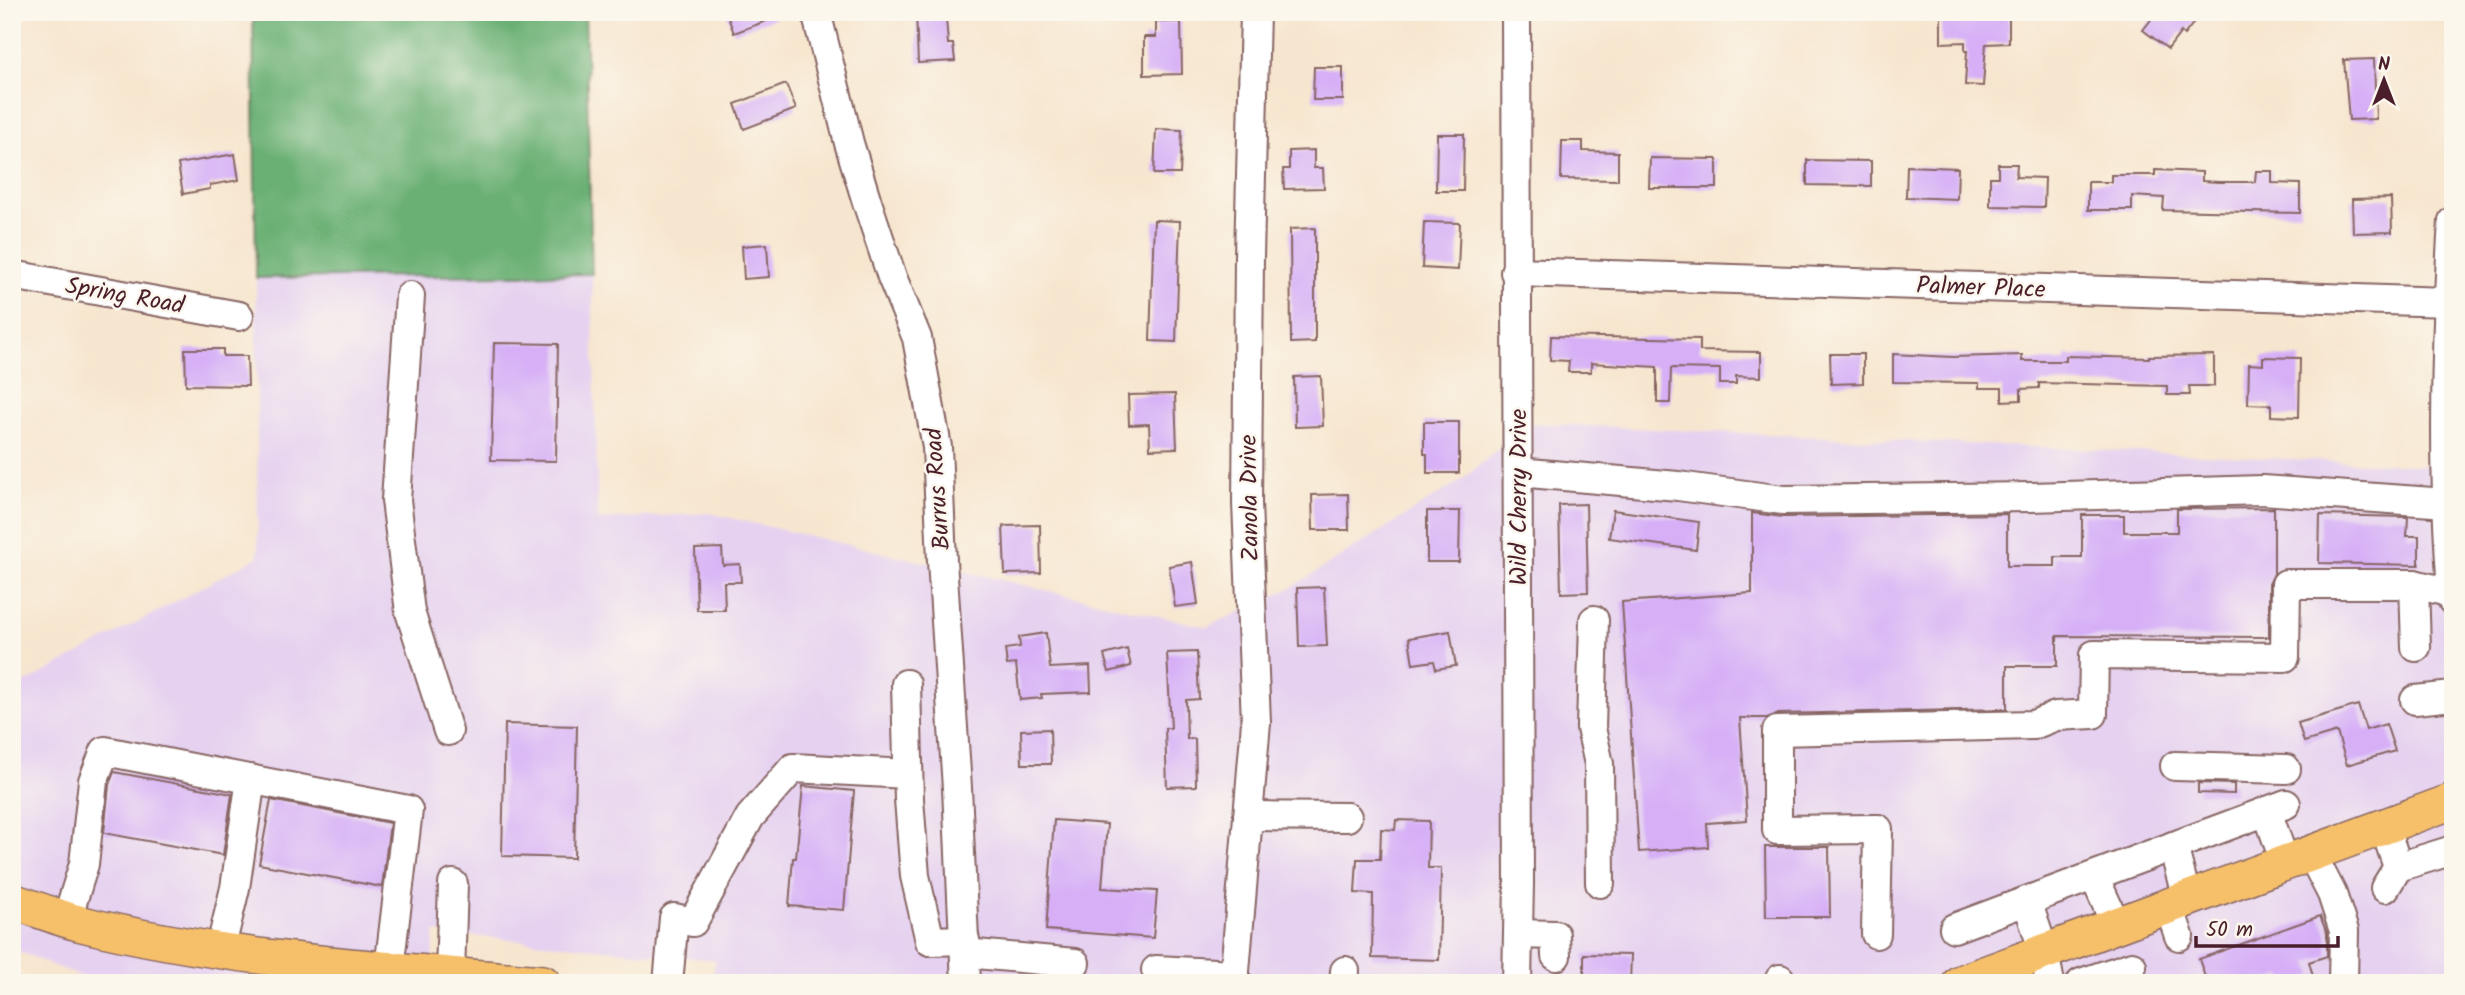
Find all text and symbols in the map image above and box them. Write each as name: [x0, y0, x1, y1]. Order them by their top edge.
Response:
north arrow: [2350, 46, 2420, 116]
text: N: [2378, 50, 2390, 80]
street label: Spring Road: [62, 267, 188, 326]
street label: Palmer Place: [1916, 267, 2046, 310]
street label: Wild Cherry Drive: [1500, 408, 1539, 585]
street label: Burrus Road: [915, 426, 962, 551]
street label: Zanola Drive: [1230, 434, 1271, 562]
scale bar: [2196, 904, 2337, 948]
text: 50 m: [2206, 914, 2253, 947]

